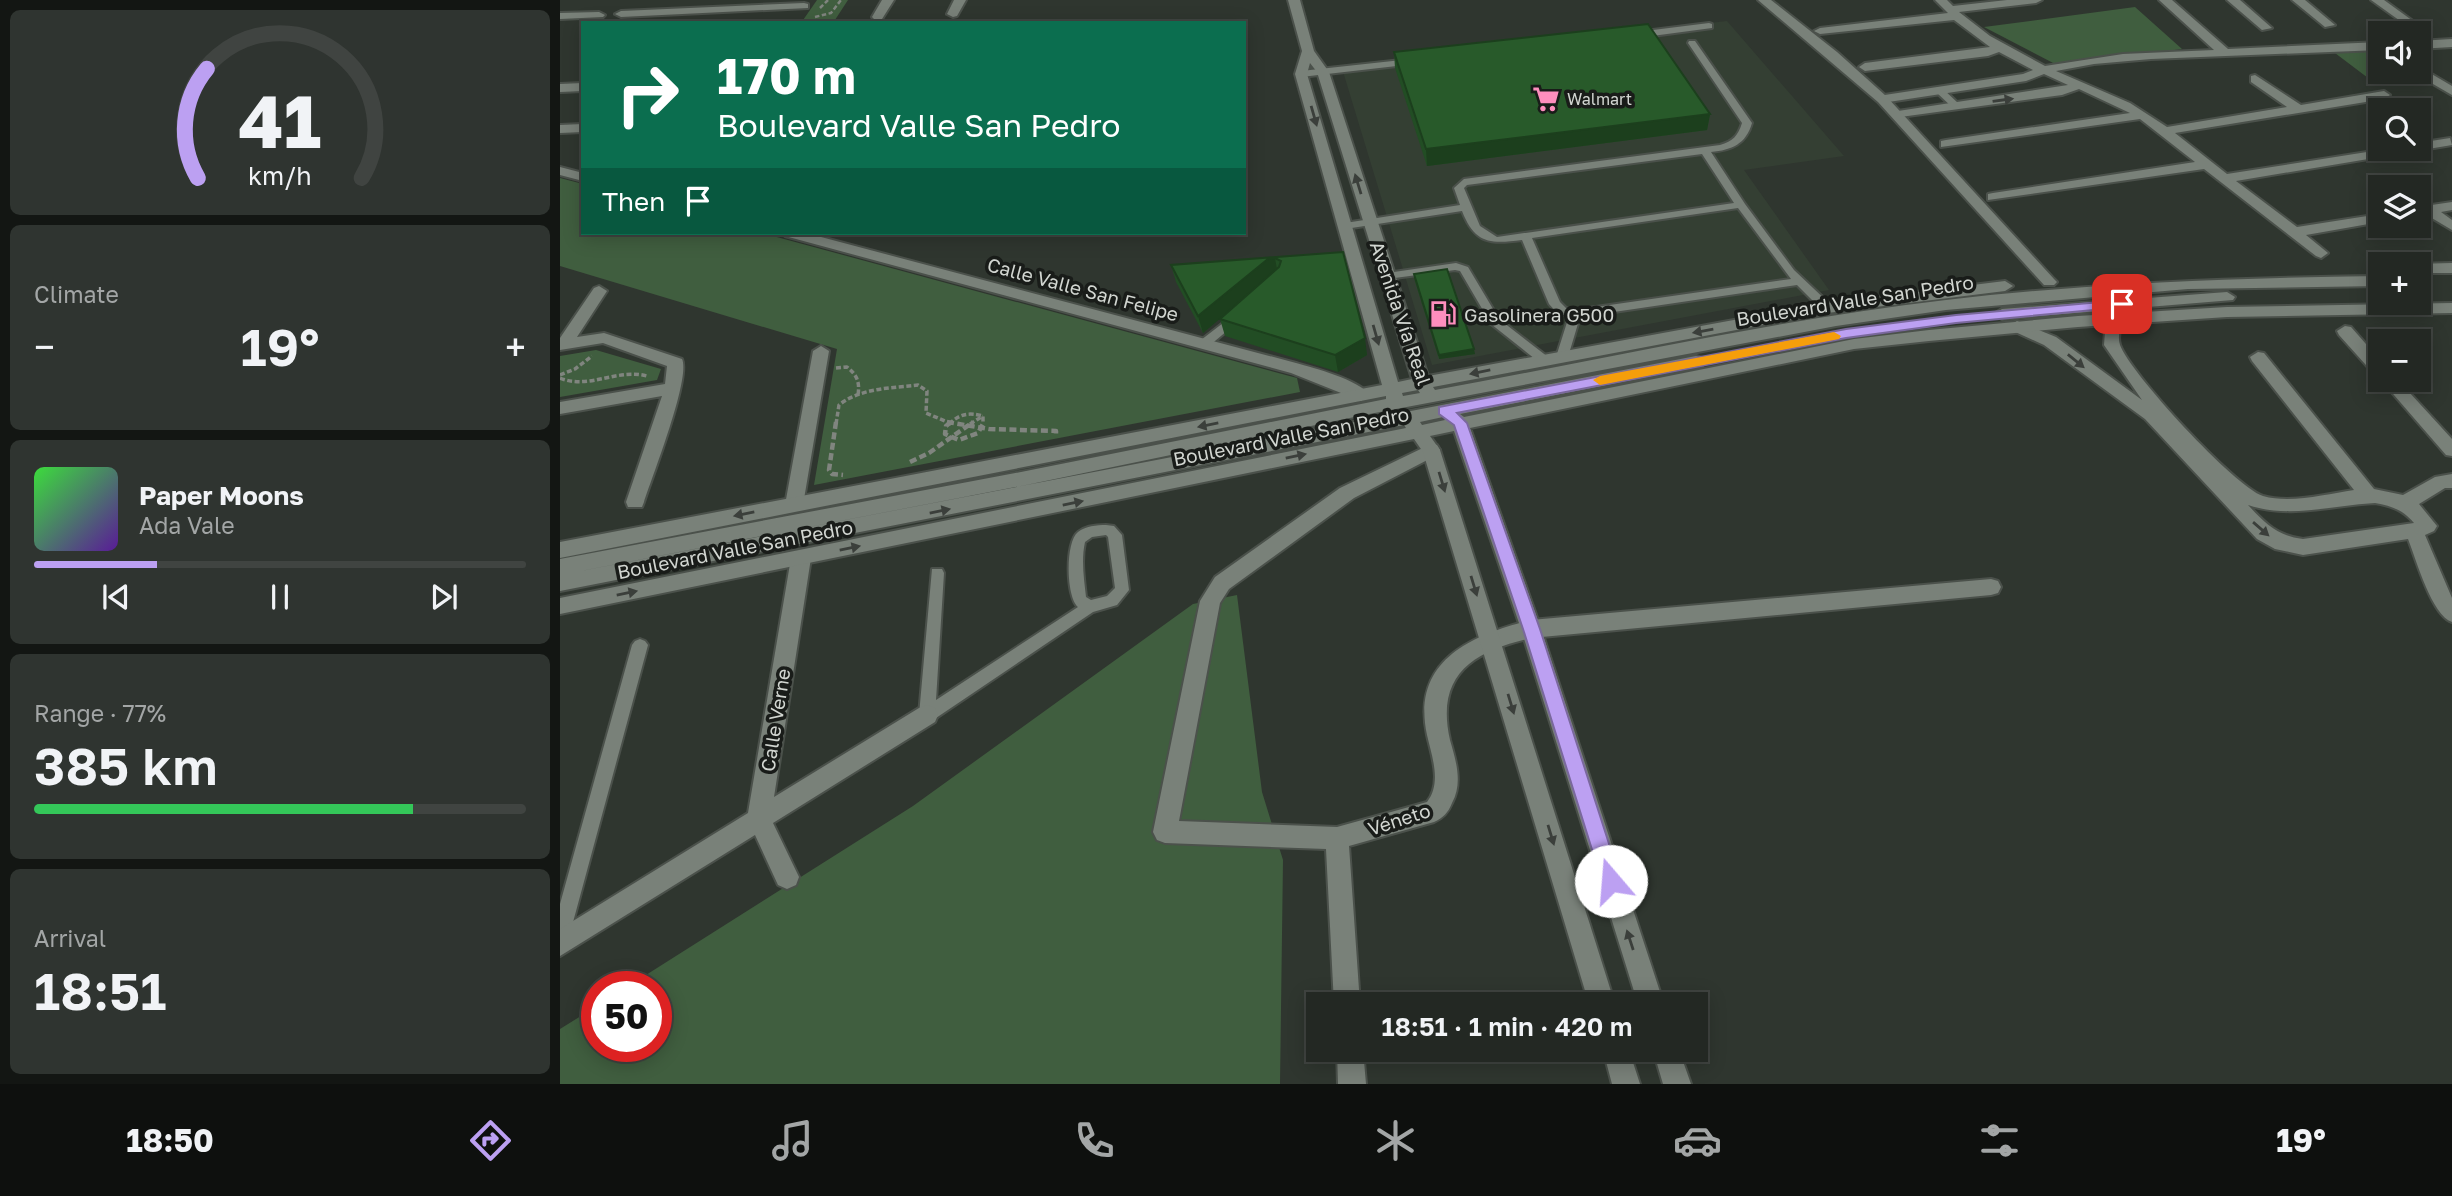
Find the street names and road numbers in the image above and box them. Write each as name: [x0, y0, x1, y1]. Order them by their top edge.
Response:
street label: Avenida Vía Real: [1366, 238, 1436, 388]
street label: Calle Valle San Felipe: [985, 252, 1181, 326]
street label: Boulevard Valle San Pedro: [1735, 270, 1975, 330]
street label: Boulevard Valle San Pedro: [1171, 402, 1411, 470]
street label: Boulevard Valle San Pedro: [615, 515, 855, 583]
street label: Calle Verne: [755, 667, 795, 773]
street label: Véneto: [1365, 798, 1433, 840]

